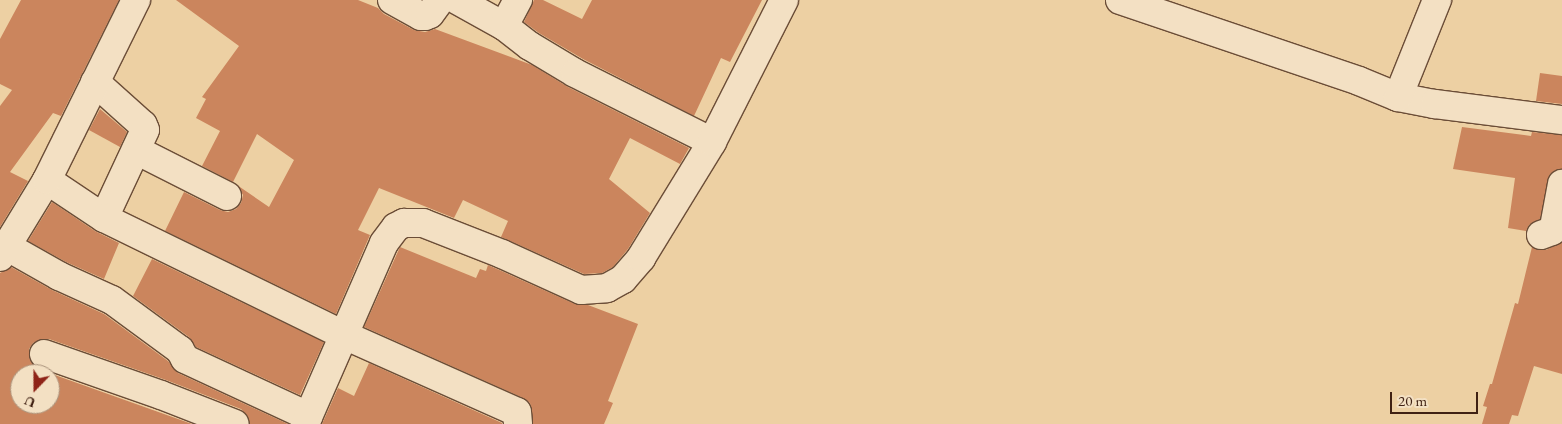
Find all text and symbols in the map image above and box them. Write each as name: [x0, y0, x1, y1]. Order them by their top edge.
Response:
north arrow: [10, 364, 60, 414]
scale bar: [1392, 382, 1480, 414]
text: 20 m: [1398, 391, 1427, 410]
text: U: [22, 392, 38, 412]

